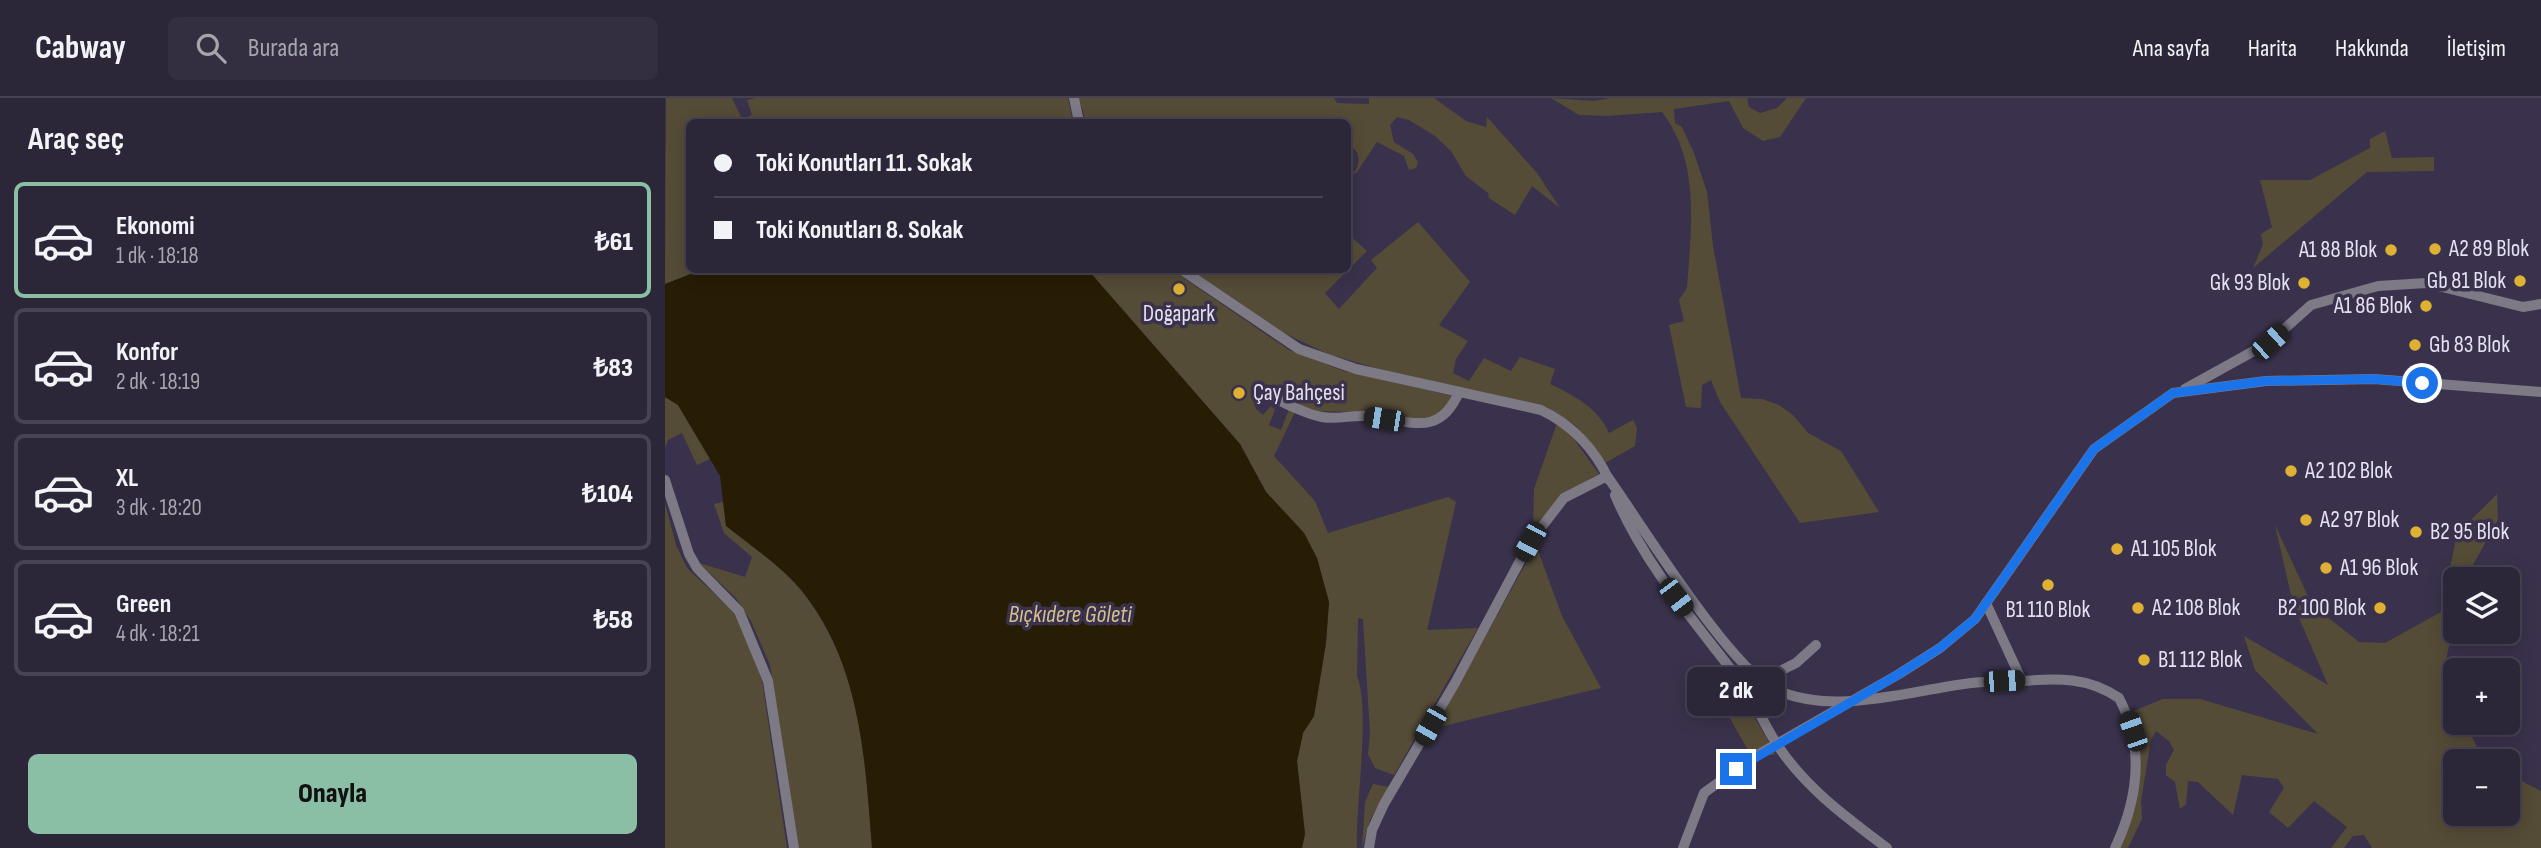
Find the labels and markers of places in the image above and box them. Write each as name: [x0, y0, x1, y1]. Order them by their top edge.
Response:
place label: A2 89 Blok: [2448, 235, 2529, 263]
place label: A1 88 Blok: [2298, 236, 2377, 264]
marker: A2 89 Blok: [2427, 241, 2443, 257]
marker: A1 88 Blok: [2383, 242, 2399, 258]
place label: Gb 81 Blok: [2427, 267, 2506, 295]
place label: Gk 93 Blok: [2210, 269, 2290, 297]
marker: Gb 81 Blok: [2512, 273, 2528, 289]
marker: Gk 93 Blok: [2296, 275, 2312, 291]
marker: Doğapark: [1171, 281, 1187, 297]
place label: A1 86 Blok: [2333, 292, 2412, 320]
marker: A1 86 Blok: [2418, 298, 2434, 314]
place label: Doğapark: [1143, 300, 1215, 328]
place label: Gb 83 Blok: [2429, 331, 2510, 359]
marker: Gb 83 Blok: [2407, 337, 2423, 353]
place label: Çay Bahçesi: [1253, 379, 1345, 407]
marker: Çay Bahçesi: [1231, 385, 1247, 401]
place label: A2 102 Blok: [2304, 457, 2393, 485]
marker: A2 102 Blok: [2283, 463, 2299, 479]
place label: A2 97 Blok: [2319, 506, 2399, 534]
marker: A2 97 Blok: [2298, 512, 2314, 528]
place label: B2 95 Blok: [2430, 518, 2509, 546]
marker: B2 95 Blok: [2408, 524, 2424, 540]
place label: A1 105 Blok: [2130, 535, 2217, 563]
marker: A1 105 Blok: [2109, 541, 2125, 557]
place label: A1 96 Blok: [2339, 554, 2418, 582]
marker: A1 96 Blok: [2318, 560, 2334, 576]
marker: B1 110 Blok: [2040, 577, 2056, 593]
place label: A2 108 Blok: [2151, 594, 2240, 622]
place label: B2 100 Blok: [2278, 594, 2366, 622]
place label: B1 110 Blok: [2006, 596, 2091, 624]
marker: A2 108 Blok: [2130, 600, 2146, 616]
marker: B2 100 Blok: [2372, 600, 2388, 616]
place label: B1 112 Blok: [2158, 646, 2242, 674]
marker: B1 112 Blok: [2136, 652, 2152, 668]

